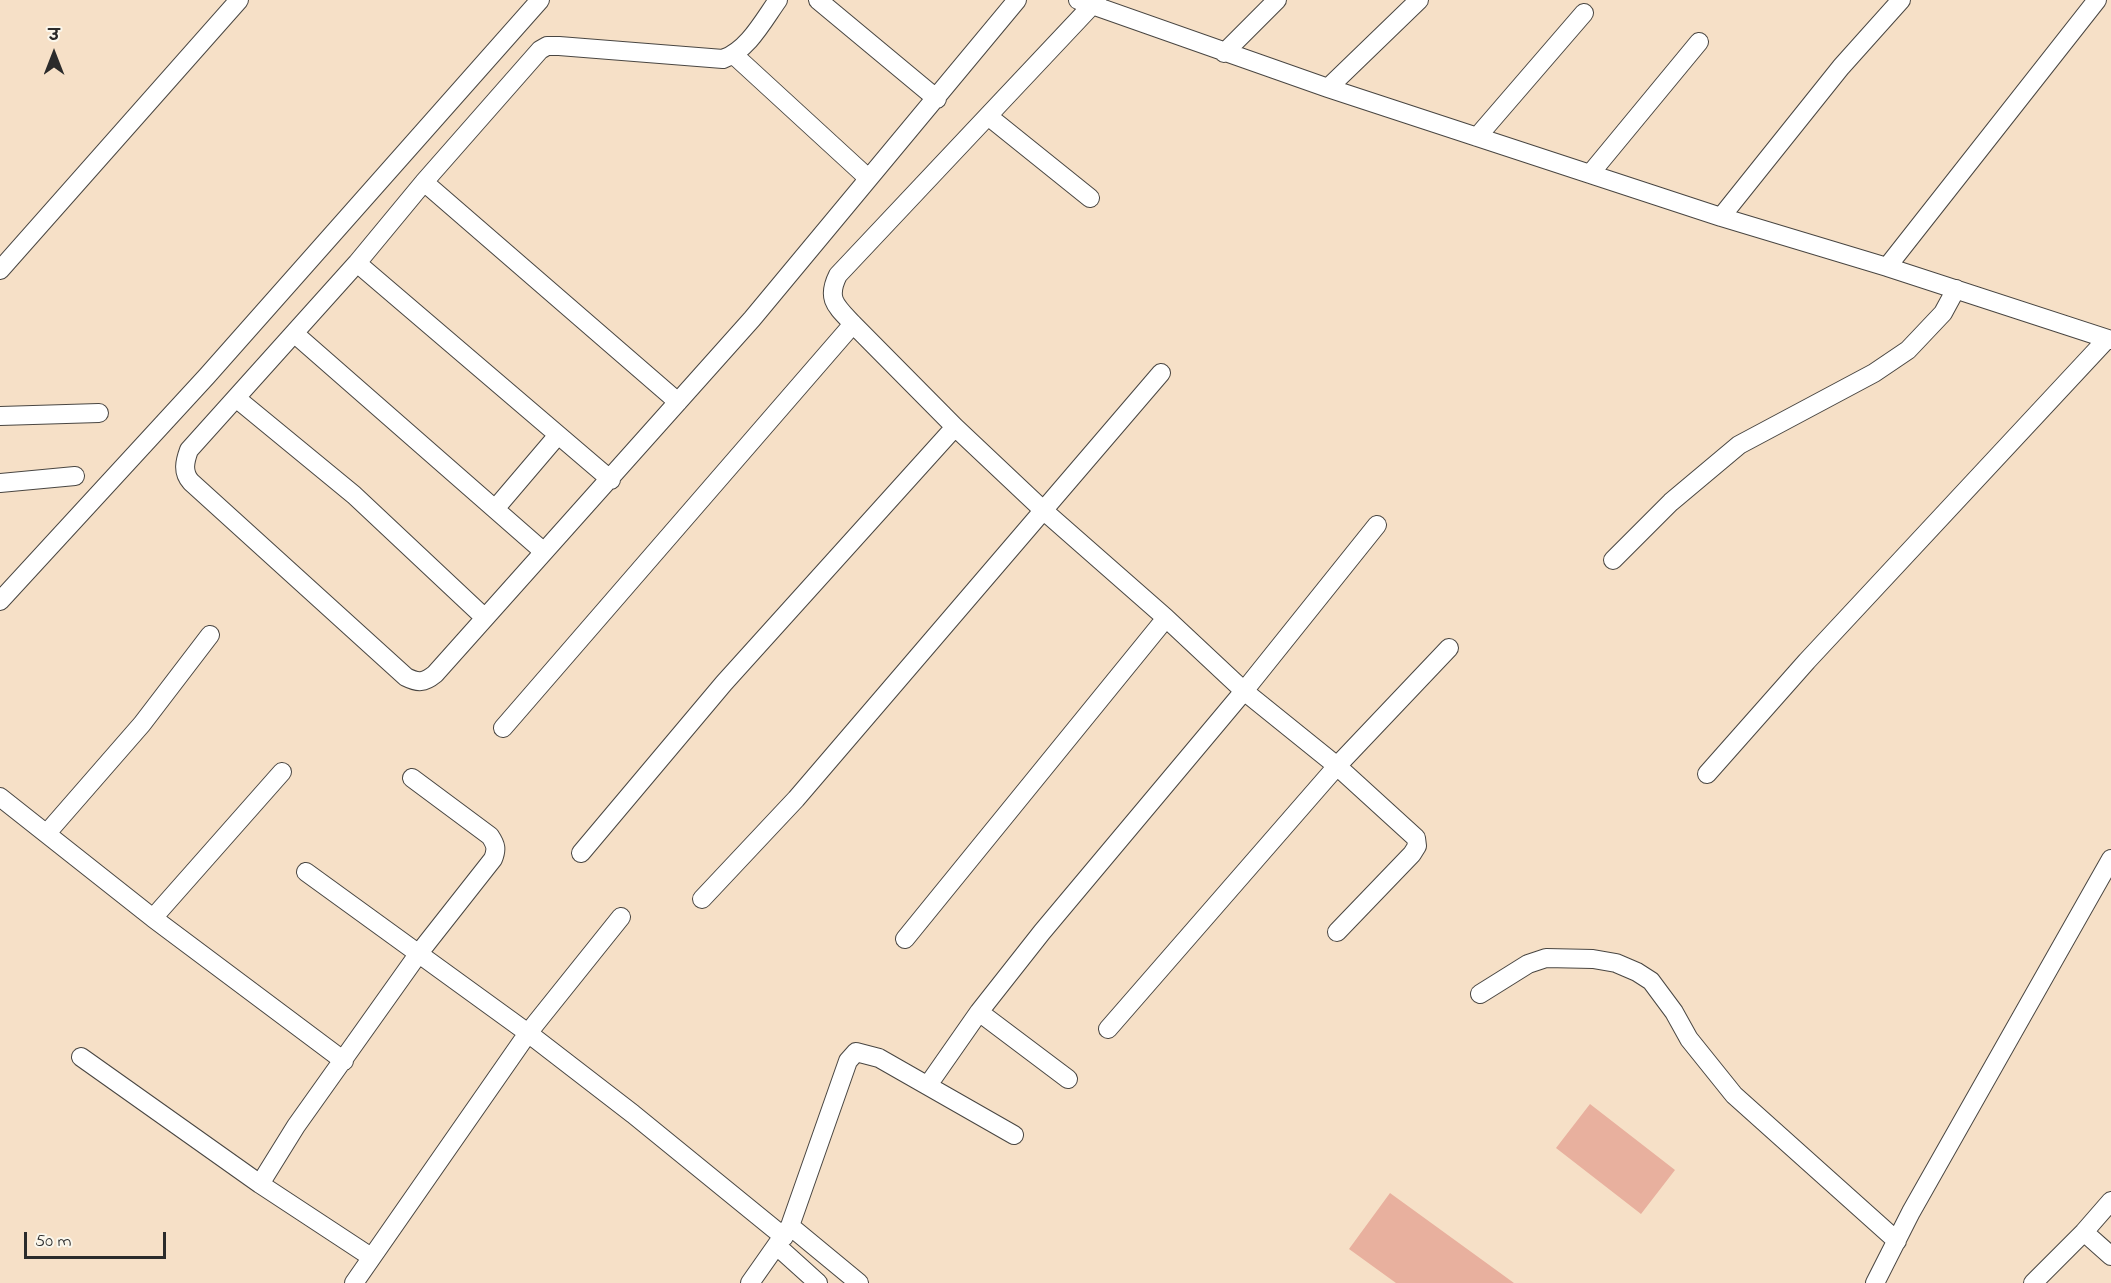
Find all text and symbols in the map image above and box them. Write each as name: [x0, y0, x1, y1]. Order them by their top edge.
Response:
north arrow: [24, 24, 84, 84]
text: उ: [49, 24, 59, 48]
scale bar: [27, 1220, 170, 1258]
text: 50 m: [35, 1229, 72, 1255]

